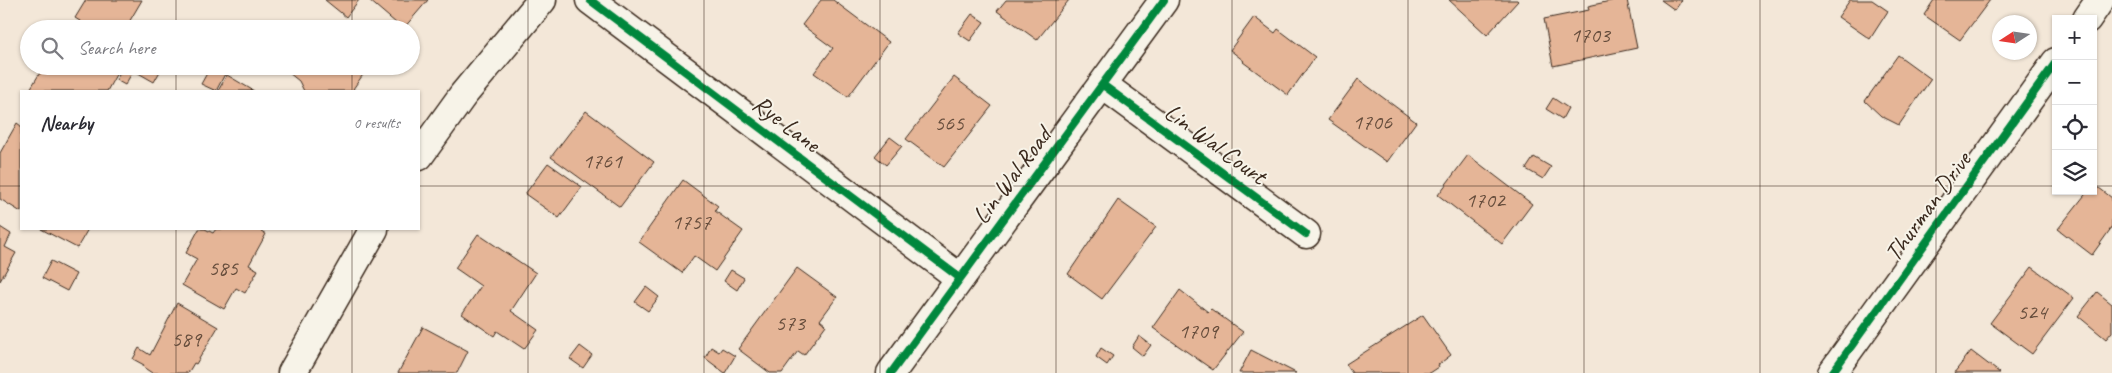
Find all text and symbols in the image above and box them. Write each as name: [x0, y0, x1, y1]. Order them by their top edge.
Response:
north arrow: [1992, 15, 2037, 60]
map controls: [2052, 15, 2097, 195]
button: +: [2052, 15, 2097, 60]
search box: [20, 20, 420, 75]
house number: 1703: [1570, 21, 1612, 49]
icon: search: [38, 34, 66, 62]
text: Search here: [78, 36, 155, 60]
button: −: [2052, 60, 2097, 105]
street label: Rye Lane: [746, 88, 828, 161]
street label: Lin Wal Court: [1158, 96, 1275, 193]
button: locate: [2052, 105, 2097, 150]
house number: 1706: [1352, 108, 1393, 136]
house number: 565: [934, 109, 965, 137]
text: Nearby: [40, 110, 93, 136]
text: 0 results: [353, 113, 400, 133]
street label: Lin Wal Road: [965, 118, 1060, 230]
street label: Thurman Drive: [1877, 144, 1979, 268]
house number: 1761: [582, 147, 623, 175]
button: layers: [2052, 150, 2097, 195]
house number: 1702: [1465, 186, 1507, 214]
house number: 1757: [671, 208, 712, 236]
house number: 585: [208, 254, 239, 282]
house number: 524: [2017, 298, 2049, 326]
house number: 573: [775, 309, 807, 337]
house number: 1709: [1178, 317, 1220, 345]
house number: 589: [171, 325, 203, 353]

